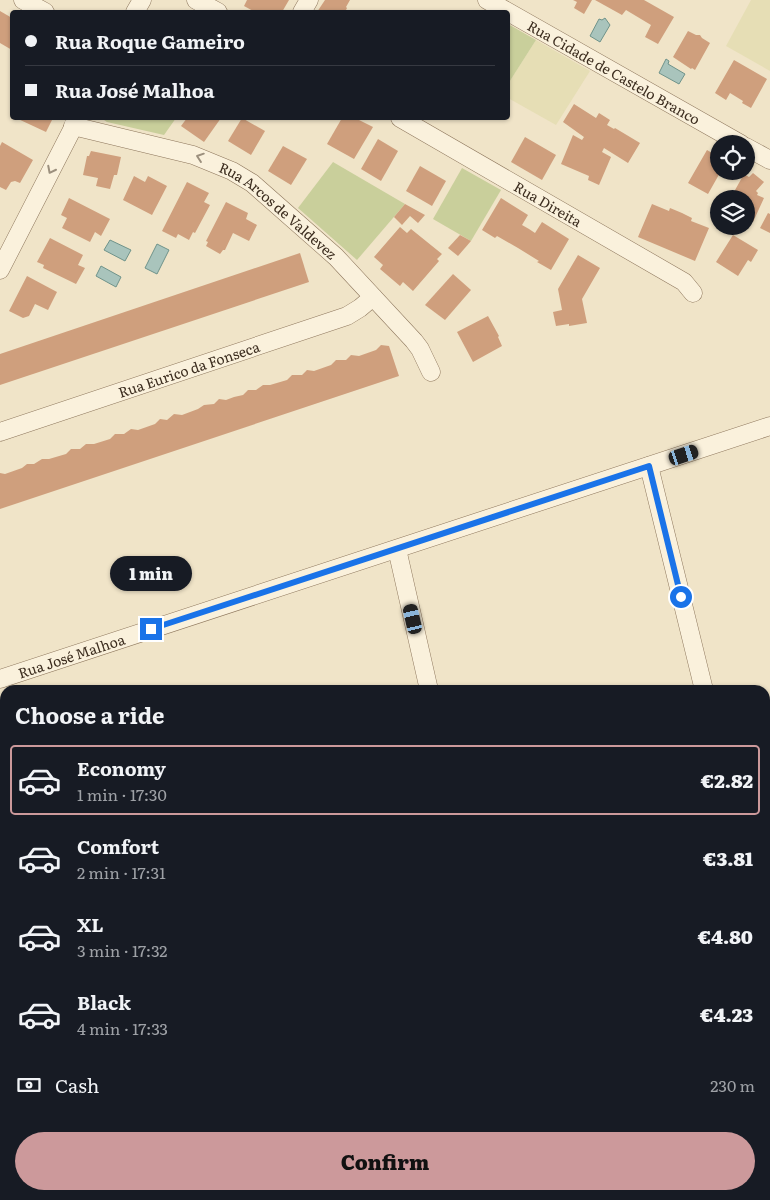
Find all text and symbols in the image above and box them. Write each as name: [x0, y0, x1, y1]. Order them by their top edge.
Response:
street label: Rua Cidade de Castelo Branco: [524, 15, 704, 129]
text: Rua Roque Gameiro: [55, 27, 245, 55]
text: Rua José Malhoa: [55, 76, 215, 104]
map controls: [710, 135, 755, 235]
button: locate: [710, 135, 755, 180]
one-way arrow: [197, 153, 205, 163]
street label: Rua Arcos de Valdevez: [216, 157, 342, 264]
one-way arrow: [47, 165, 57, 174]
street label: Rua Direita: [510, 176, 586, 231]
button: layers: [710, 190, 755, 235]
street label: Rua Eurico da Fonseca: [115, 336, 263, 402]
car: [667, 443, 700, 467]
callout: 1 min: [110, 556, 192, 592]
text: 1 min: [129, 561, 173, 585]
route start: [670, 586, 692, 608]
car: [402, 603, 423, 635]
route end: [140, 618, 162, 640]
street label: Rua José Malhoa: [15, 629, 128, 682]
text: Choose a ride: [15, 698, 164, 731]
text: Economy: [77, 754, 166, 782]
icon: car: [17, 758, 62, 803]
text: €2.82: [701, 766, 753, 794]
text: 1 min · 17:30: [77, 782, 167, 806]
text: Comfort: [77, 832, 159, 860]
icon: car: [17, 836, 62, 881]
text: €3.81: [703, 844, 753, 872]
text: 2 min · 17:31: [77, 860, 166, 884]
text: XL: [77, 910, 104, 938]
icon: car: [17, 914, 62, 959]
text: €4.80: [698, 922, 753, 950]
text: 3 min · 17:32: [77, 938, 167, 962]
text: Black: [77, 988, 131, 1016]
icon: car: [17, 992, 62, 1037]
text: €4.23: [700, 1000, 753, 1028]
text: 4 min · 17:33: [77, 1016, 168, 1040]
icon: cash: [15, 1071, 43, 1099]
text: Cash: [55, 1071, 99, 1099]
text: 230 m: [710, 1073, 755, 1097]
button: Confirm: [15, 1132, 755, 1190]

